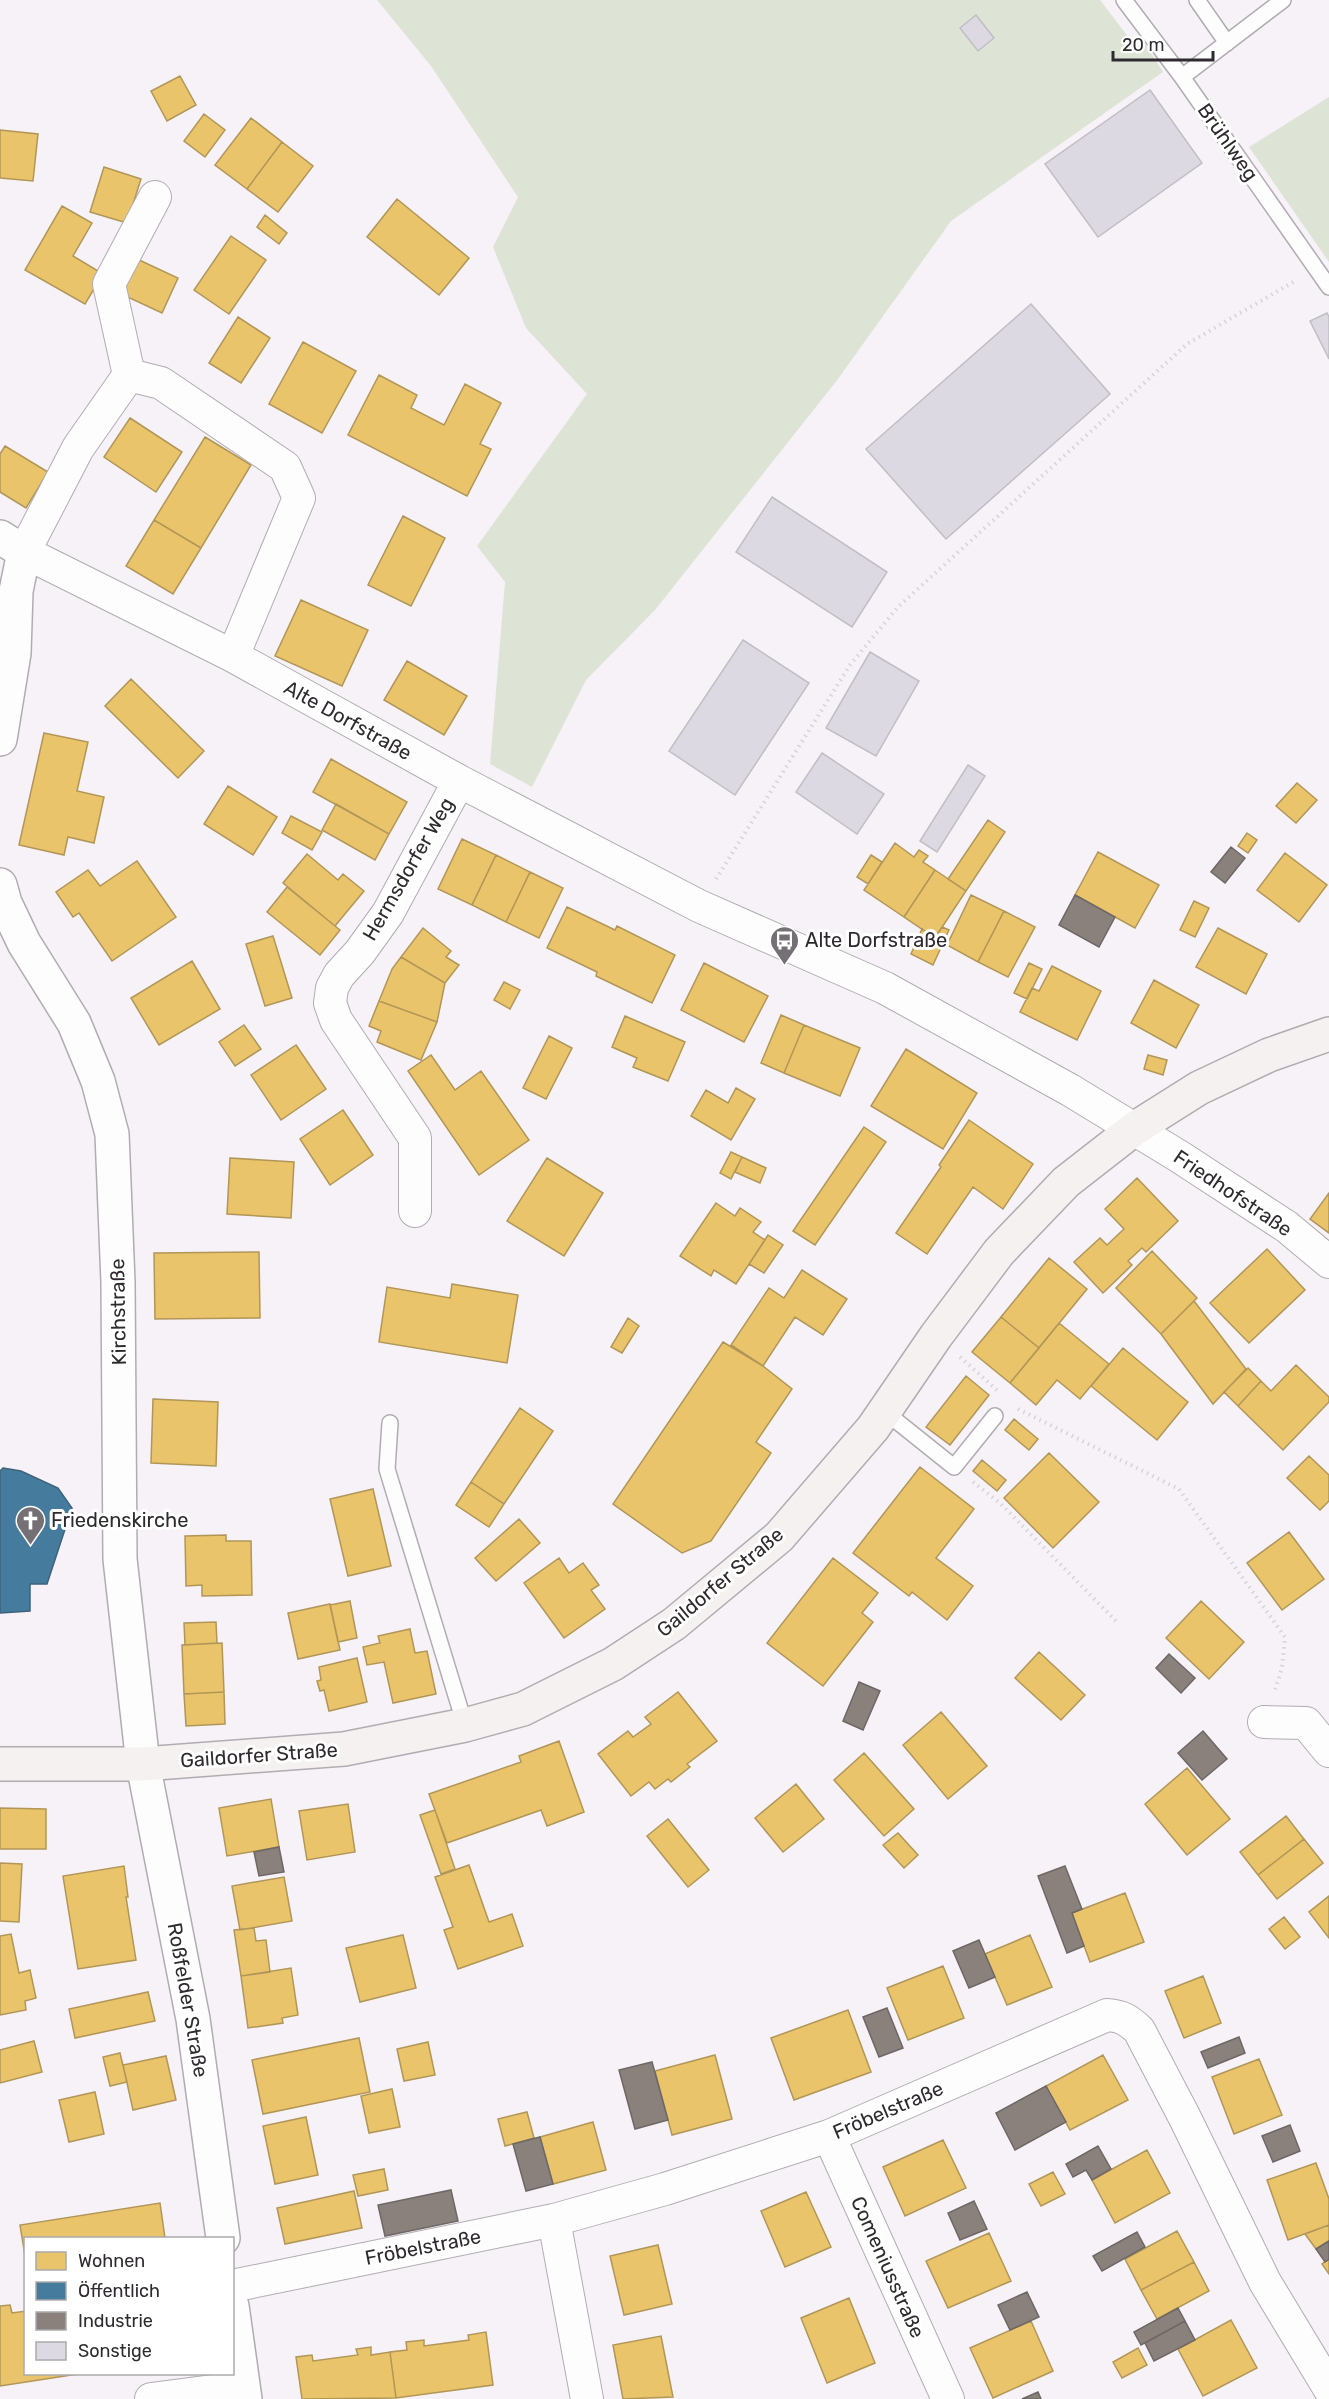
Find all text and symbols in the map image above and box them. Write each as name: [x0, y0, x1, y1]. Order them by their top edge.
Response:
scale bar: [1113, 24, 1214, 62]
text: 20 m: [1122, 34, 1164, 56]
street label: Brühlweg: [1193, 99, 1263, 185]
street label: Alte Dorfstraße: [280, 675, 416, 765]
street label: Hermsdorfer Weg: [357, 793, 459, 945]
bus stop icon: Alte Dorfstraße: [768, 924, 800, 966]
place label: Alte Dorfstraße: [805, 928, 947, 952]
street label: Friedhofstraße: [1169, 1145, 1297, 1241]
street label: Kirchstraße: [105, 1258, 131, 1366]
church icon: Friedenskirche: [14, 1504, 46, 1546]
place label: Friedenskirche: [51, 1508, 188, 1532]
street label: Gaildorfer Straße: [652, 1522, 788, 1642]
street label: Gaildorfer Straße: [179, 1738, 339, 1772]
street label: Roßfelder Straße: [163, 1921, 213, 2079]
street label: Fröbelstraße: [829, 2076, 947, 2144]
street label: Comeniusstraße: [846, 2192, 930, 2342]
street label: Fröbelstraße: [363, 2224, 483, 2270]
legend: [24, 2237, 234, 2375]
text: Wohnen: [78, 2250, 145, 2272]
text: Öffentlich: [78, 2280, 160, 2302]
text: Industrie: [78, 2310, 153, 2332]
text: Sonstige: [78, 2340, 152, 2362]

